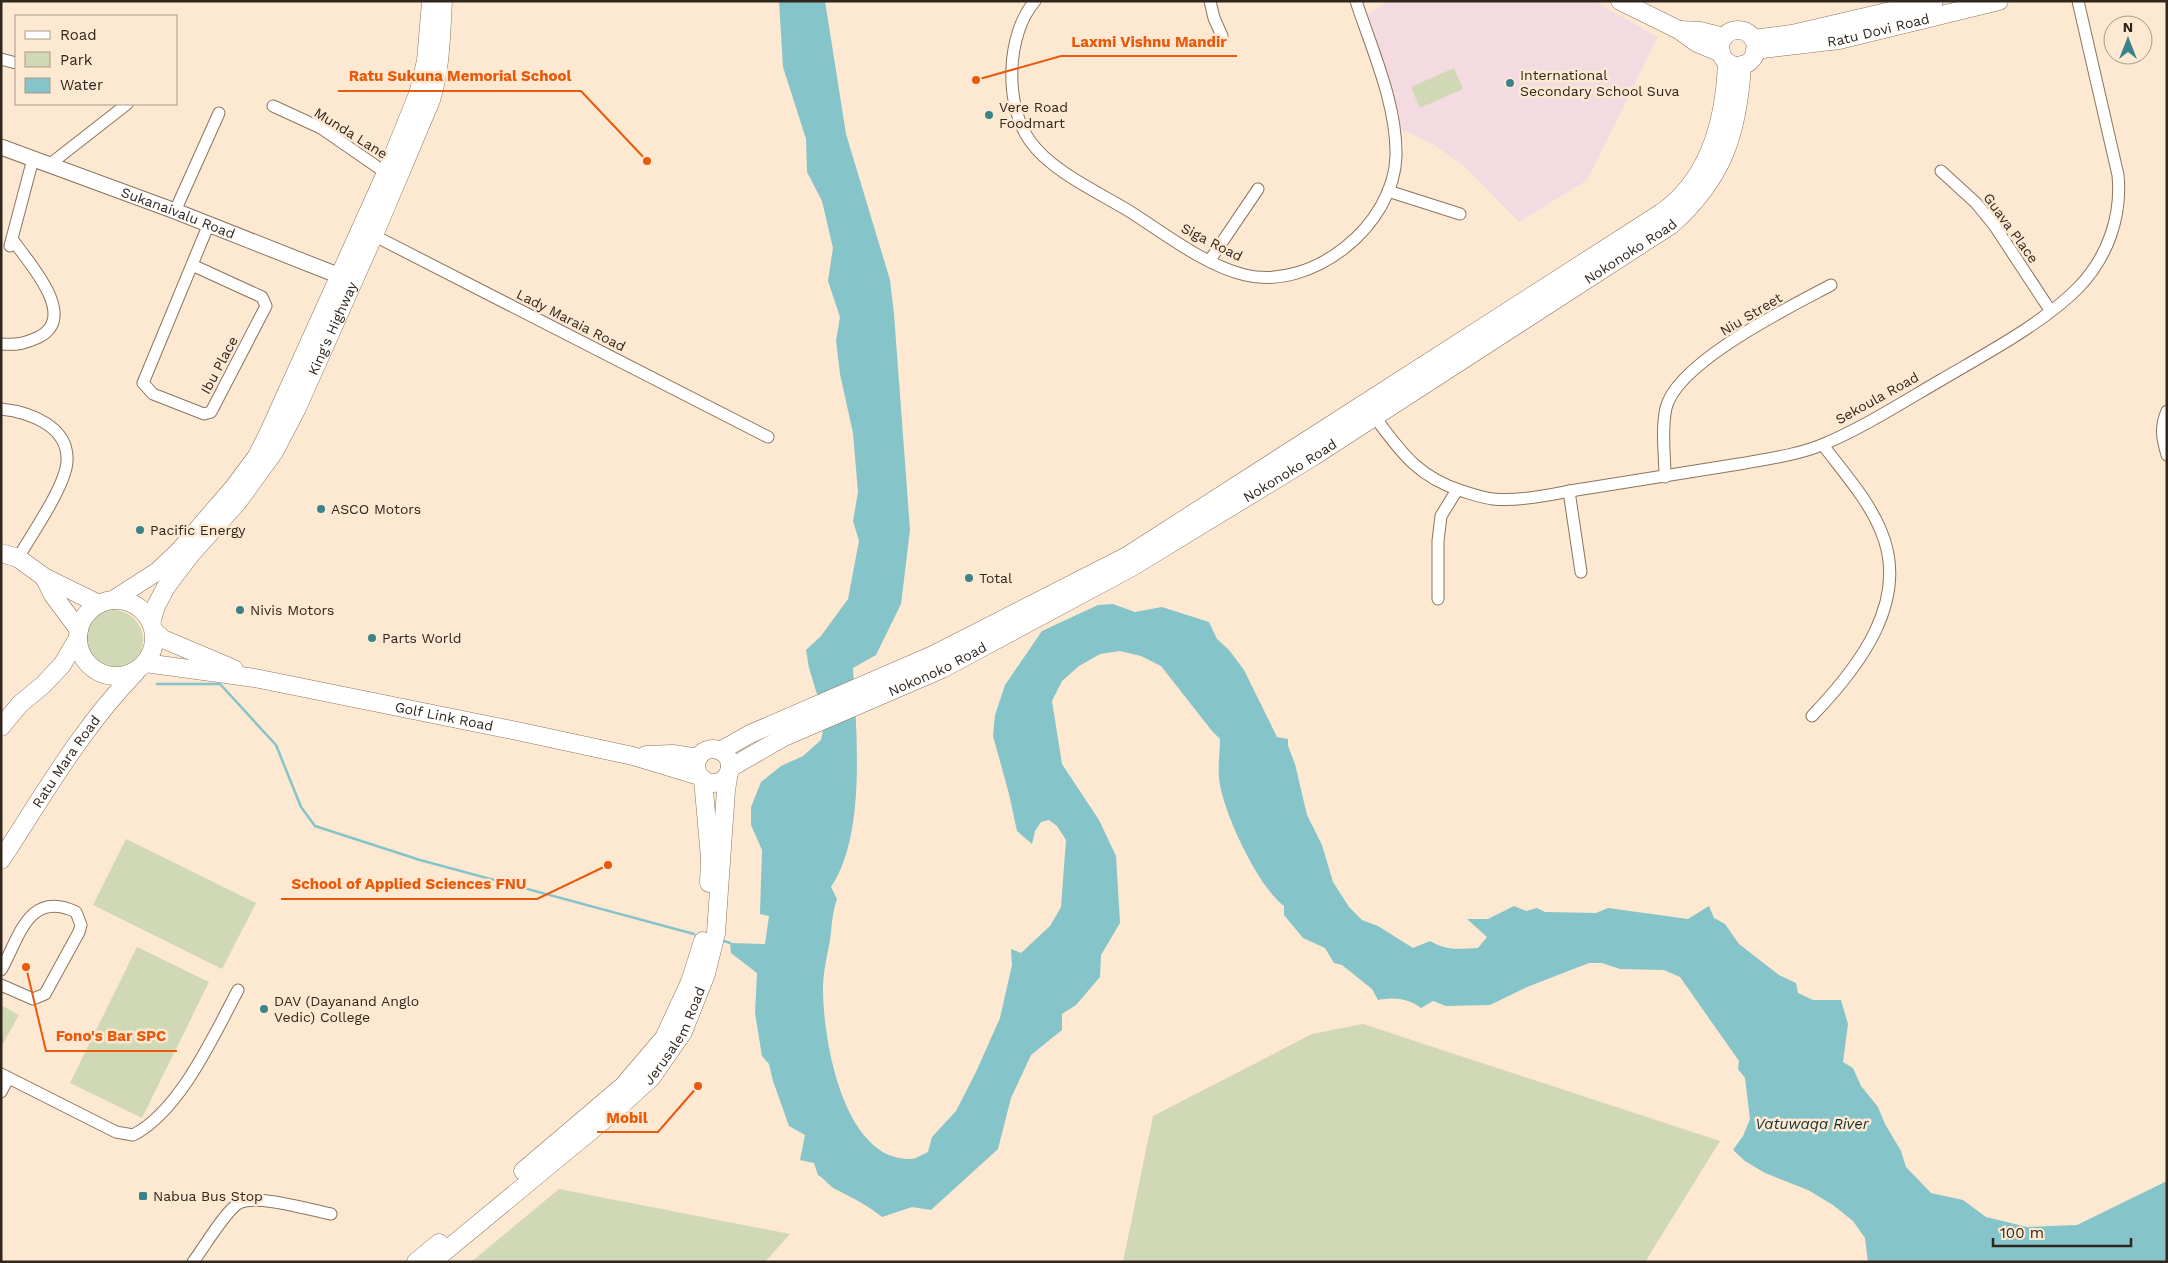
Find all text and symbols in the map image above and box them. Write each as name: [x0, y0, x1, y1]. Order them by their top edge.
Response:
street label: Ratu Dovi Road: [1826, 10, 1931, 49]
legend: [15, 15, 178, 105]
north arrow: [2103, 15, 2153, 65]
text: N: [2123, 19, 2133, 35]
text: Road: [60, 26, 97, 44]
callout: Laxmi Vishnu Mandir: [1061, 26, 1237, 56]
text: Laxmi Vishnu Mandir: [1071, 33, 1227, 51]
text: Park: [60, 51, 93, 69]
callout: Ratu Sukuna Memorial School: [338, 61, 581, 91]
text: Ratu Sukuna Memorial School: [349, 67, 571, 85]
place label: International Secondary School Suva: [1520, 67, 1680, 99]
text: Water: [60, 76, 103, 94]
marker: International Secondary School Suva: [1504, 77, 1516, 89]
place label: Vere Road Foodmart: [999, 99, 1068, 131]
street label: Munda Lane: [311, 104, 391, 162]
marker: Vere Road Foodmart: [983, 109, 995, 121]
street label: Sukanaivalu Road: [119, 184, 237, 242]
street label: Guava Place: [1980, 190, 2042, 266]
street label: Nokonoko Road: [1581, 216, 1680, 287]
street label: Siga Road: [1179, 220, 1245, 264]
street label: King's Highway: [305, 278, 361, 378]
street label: Lady Maraia Road: [514, 286, 628, 354]
street label: Niu Street: [1717, 289, 1785, 339]
street label: Ibu Place: [197, 333, 241, 397]
street label: Sekoula Road: [1833, 369, 1921, 427]
street label: Nokonoko Road: [1240, 436, 1340, 505]
place label: ASCO Motors: [331, 501, 421, 517]
marker: ASCO Motors: [315, 503, 327, 515]
place label: Pacific Energy: [150, 522, 246, 538]
marker: Pacific Energy: [134, 524, 146, 536]
place label: Total: [979, 570, 1013, 586]
marker: Total: [963, 572, 975, 584]
place label: Nivis Motors: [250, 602, 334, 618]
marker: Nivis Motors: [234, 604, 246, 616]
place label: Parts World: [382, 630, 462, 646]
marker: Parts World: [366, 632, 378, 644]
street label: Nokonoko Road: [886, 639, 989, 699]
street label: Golf Link Road: [394, 699, 495, 734]
street label: Ratu Mara Road: [29, 712, 103, 811]
callout: School of Applied Sciences FNU: [281, 869, 537, 899]
text: School of Applied Sciences FNU: [292, 875, 526, 893]
street label: Jerusalem Road: [641, 984, 708, 1088]
place label: DAV (Dayanand Anglo Vedic) College: [274, 993, 419, 1025]
marker: DAV (Dayanand Anglo Vedic) College: [258, 1003, 270, 1015]
callout: Fono's Bar SPC: [46, 1021, 177, 1051]
text: Fono's Bar SPC: [56, 1027, 166, 1045]
callout: Mobil: [597, 1102, 658, 1132]
text: Mobil: [606, 1109, 648, 1127]
water label: Vatuwaqa River: [1755, 1115, 1870, 1133]
place label: Nabua Bus Stop: [153, 1188, 263, 1204]
marker: Nabua Bus Stop: [137, 1190, 149, 1202]
scale bar: [1993, 1216, 2130, 1248]
text: 100 m: [2000, 1224, 2044, 1242]

